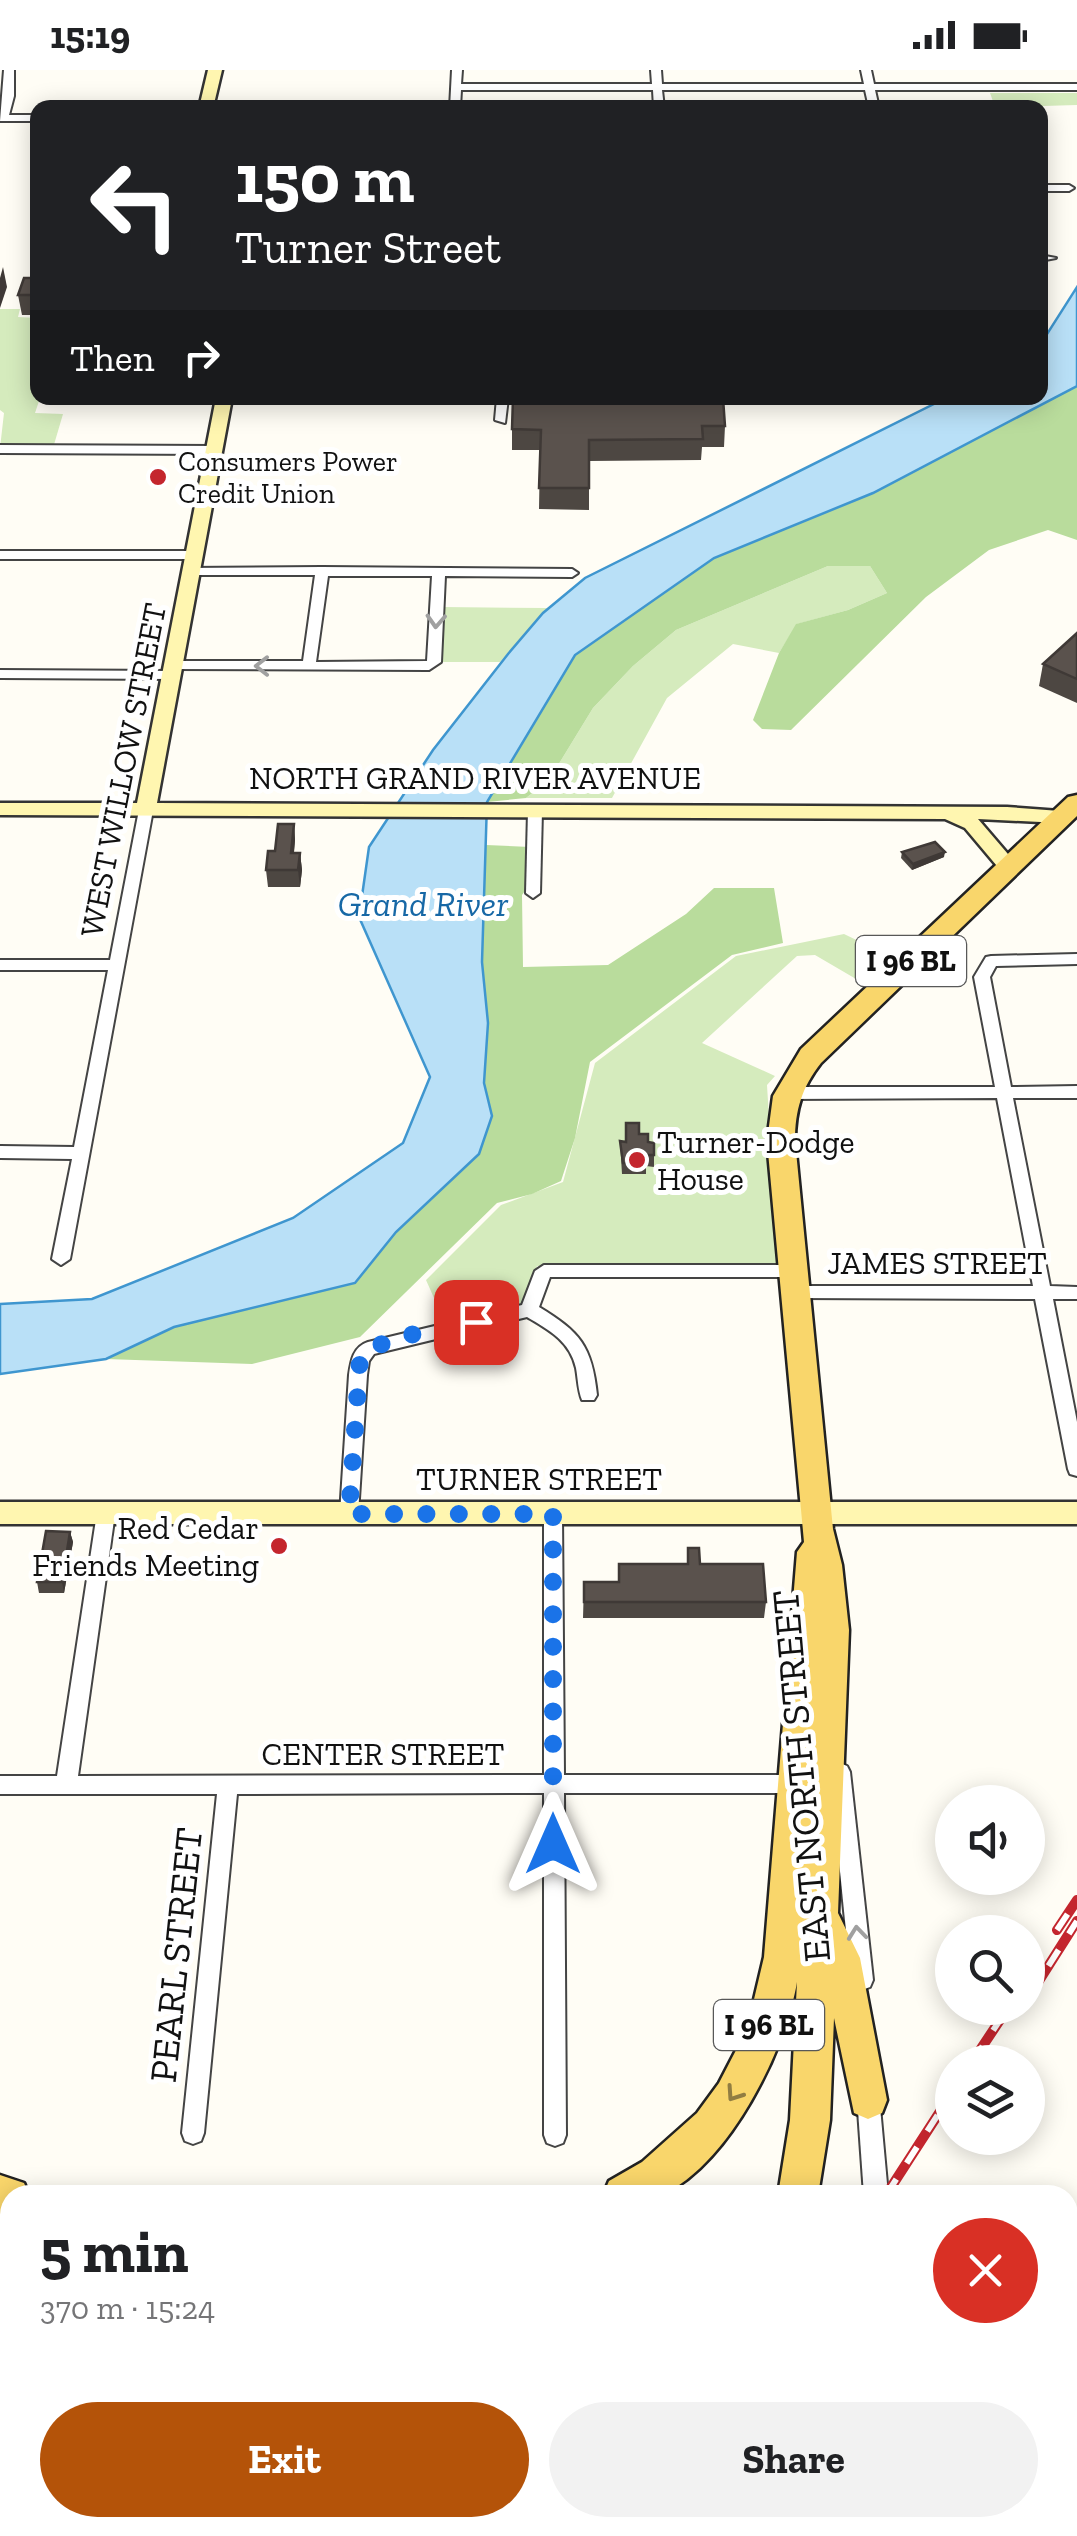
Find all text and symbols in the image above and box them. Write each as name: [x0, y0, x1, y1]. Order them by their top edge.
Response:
text: 15:19: [50, 12, 130, 58]
text: 150 m: [235, 136, 415, 220]
icon: left: [70, 140, 200, 270]
text: Turner Street: [235, 221, 501, 275]
icon: right: [174, 330, 229, 385]
text: Then: [70, 335, 154, 381]
place label: Consumers Power Credit Union: [178, 445, 398, 510]
marker: Consumers Power Credit Union: [147, 466, 169, 488]
street label: WEST WILLOW STREET: [72, 600, 174, 940]
one-way arrow: [426, 613, 447, 629]
one-way arrow: [253, 655, 268, 677]
street label: NORTH GRAND RIVER AVENUE: [249, 759, 701, 797]
water label: Grand River: [338, 883, 509, 925]
road number: I 96 BL: [856, 936, 966, 986]
place label: Turner-Dodge House: [657, 1123, 855, 1198]
marker: Turner-Dodge House: [626, 1149, 648, 1171]
street label: JAMES STREET: [827, 1244, 1047, 1282]
pin: [434, 1280, 519, 1365]
icon: arrive: [449, 1295, 504, 1350]
street label: TURNER STREET: [416, 1460, 662, 1498]
place label: Red Cedar Friends Meeting: [32, 1509, 259, 1584]
marker: Red Cedar Friends Meeting: [268, 1535, 290, 1557]
street label: EAST NORTH STREET: [762, 1588, 840, 1964]
street label: CENTER STREET: [262, 1735, 505, 1773]
map controls: [935, 1785, 1045, 2155]
button: sound: [935, 1785, 1045, 1895]
position arrow: [501, 1792, 605, 1896]
street label: PEARL STREET: [140, 1825, 212, 2085]
button: search: [935, 1915, 1045, 2025]
one-way arrow: [847, 1925, 868, 1941]
road number: I 96 BL: [714, 2000, 824, 2050]
button: layers: [935, 2045, 1045, 2155]
one-way arrow: [727, 2084, 746, 2102]
text: 5 min: [40, 2215, 189, 2287]
button: close: [933, 2218, 1038, 2323]
text: 370 m · 15:24: [40, 2289, 215, 2327]
button: Exit: [40, 2402, 529, 2517]
button: Share: [549, 2402, 1038, 2517]

